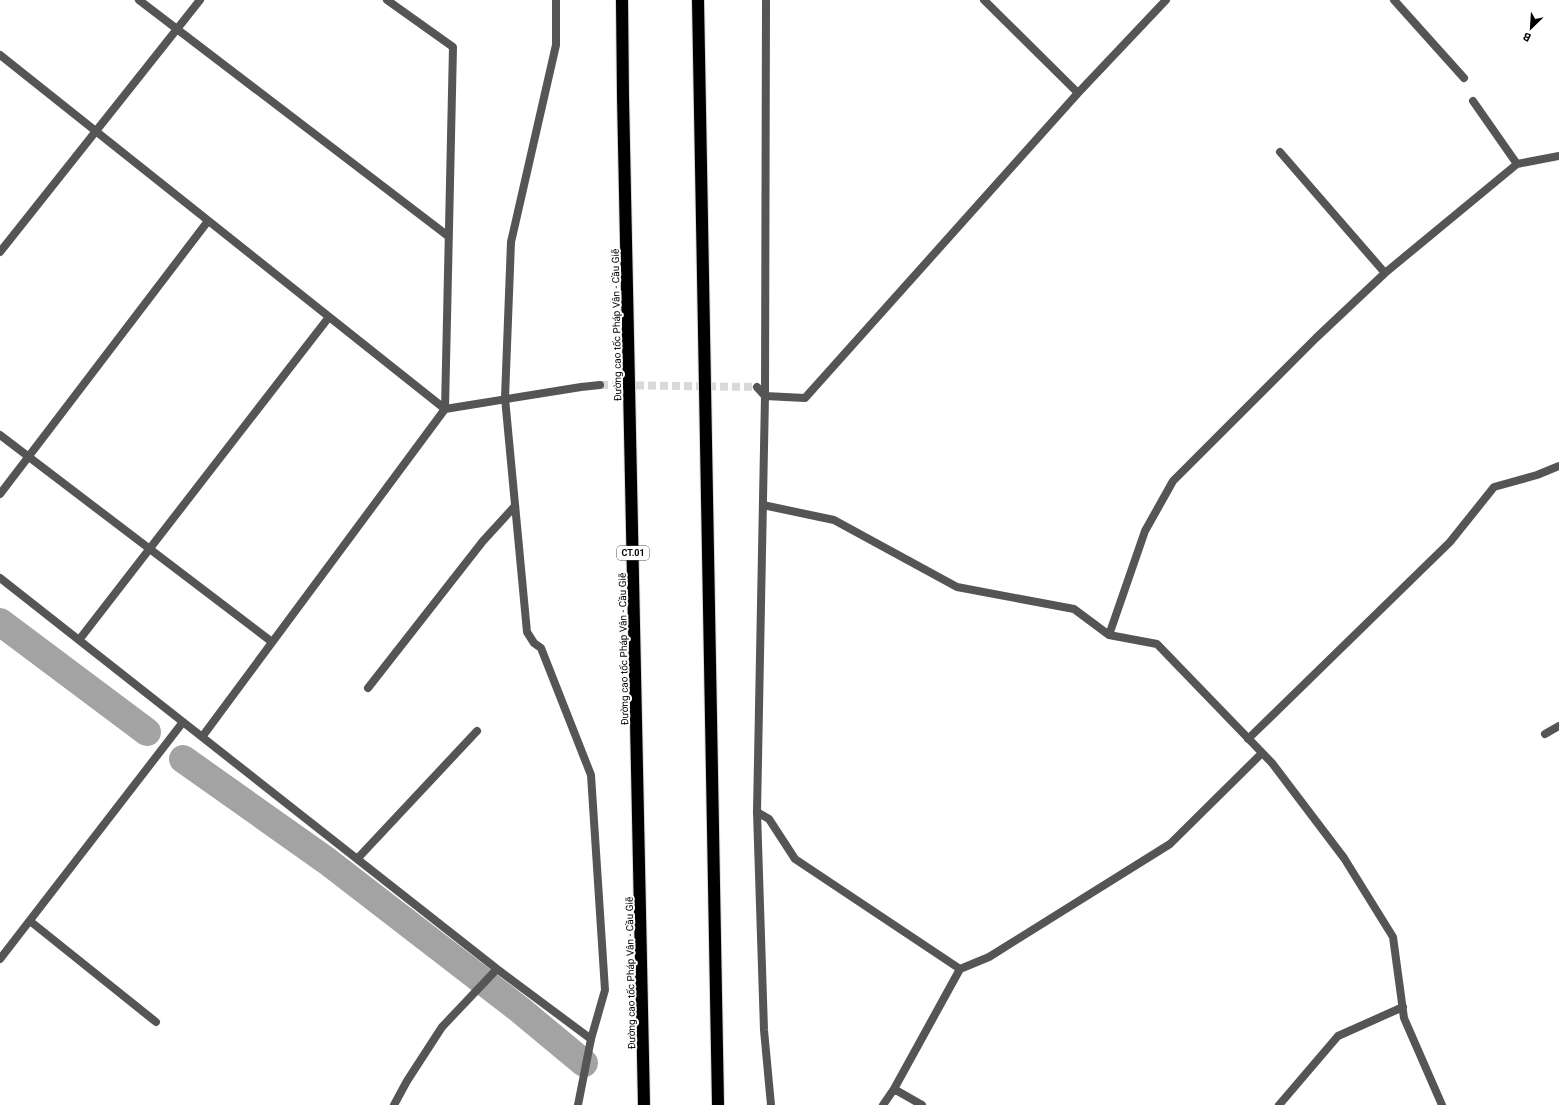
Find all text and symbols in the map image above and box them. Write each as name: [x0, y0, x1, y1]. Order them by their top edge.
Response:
north arrow: [1511, 8, 1551, 48]
text: B: [1521, 29, 1533, 44]
street label: Đường cao tốc Pháp Vân - Cầu Giẽ: [609, 249, 623, 401]
road number: CT.01: [617, 546, 649, 560]
street label: Đường cao tốc Pháp Vân - Cầu Giẽ: [616, 573, 630, 725]
street label: Đường cao tốc Pháp Vân - Cầu Giẽ: [623, 897, 637, 1049]

